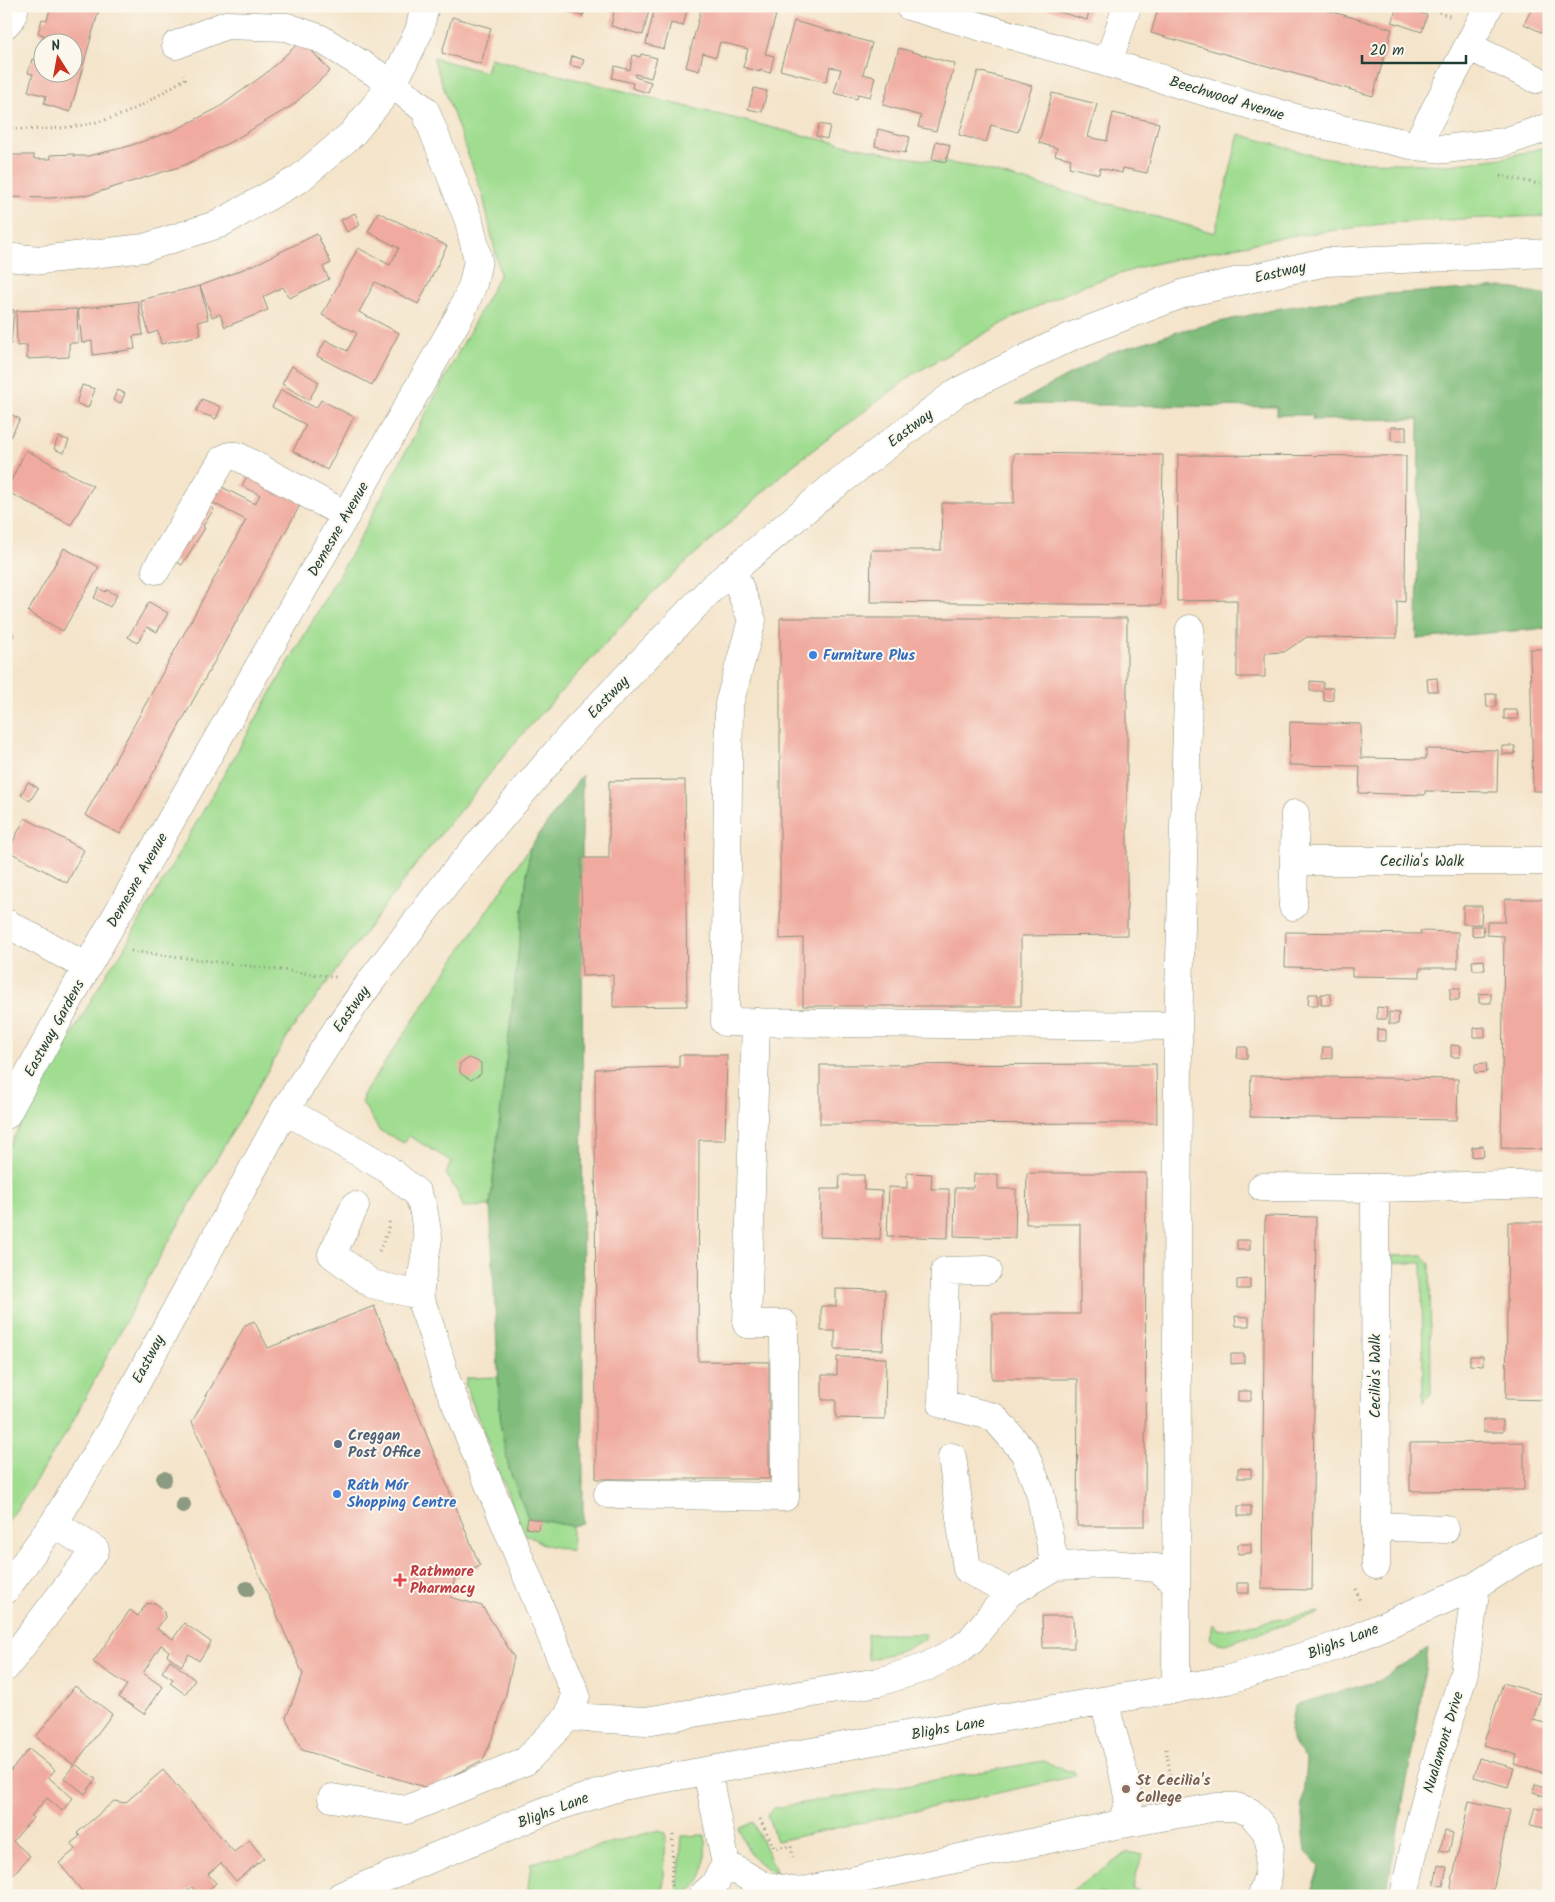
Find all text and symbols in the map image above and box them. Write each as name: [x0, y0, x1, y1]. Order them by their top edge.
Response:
north arrow: [32, 32, 82, 82]
scale bar: [1362, 32, 1466, 64]
text: N: [49, 35, 62, 58]
text: 20 m: [1370, 39, 1404, 63]
street label: Beechwood Avenue: [1166, 70, 1287, 128]
street label: Eastway: [1252, 255, 1309, 291]
street label: Eastway: [883, 403, 939, 454]
street label: Demesne Avenue: [302, 477, 376, 582]
place label: Furniture Plus: [823, 644, 915, 668]
marker: Furniture Plus: [807, 649, 819, 661]
street label: Eastway: [582, 670, 636, 725]
street label: Demesne Avenue: [101, 828, 175, 933]
street label: Cecilia's Walk: [1380, 850, 1465, 874]
street label: Eastway Gardens: [18, 975, 92, 1082]
street label: Eastway: [327, 981, 377, 1038]
street label: Eastway: [126, 1330, 172, 1388]
street label: Cecilia's Walk: [1364, 1333, 1388, 1418]
place label: Creggan Post Office: [348, 1424, 422, 1465]
marker: Creggan Post Office: [332, 1438, 344, 1450]
place label: Ráth Mór Shopping Centre: [347, 1474, 457, 1515]
marker: Ráth Mór Shopping Centre: [331, 1488, 343, 1500]
place label: Rathmore Pharmacy: [410, 1560, 475, 1601]
marker: Rathmore Pharmacy: [394, 1574, 406, 1586]
street label: Blighs Lane: [1304, 1617, 1383, 1666]
street label: Nualamont Drive: [1417, 1688, 1471, 1796]
street label: Blighs Lane: [909, 1711, 987, 1747]
place label: St Cecilia's College: [1136, 1769, 1210, 1810]
marker: St Cecilia's College: [1120, 1783, 1132, 1795]
street label: Blighs Lane: [514, 1786, 593, 1835]

